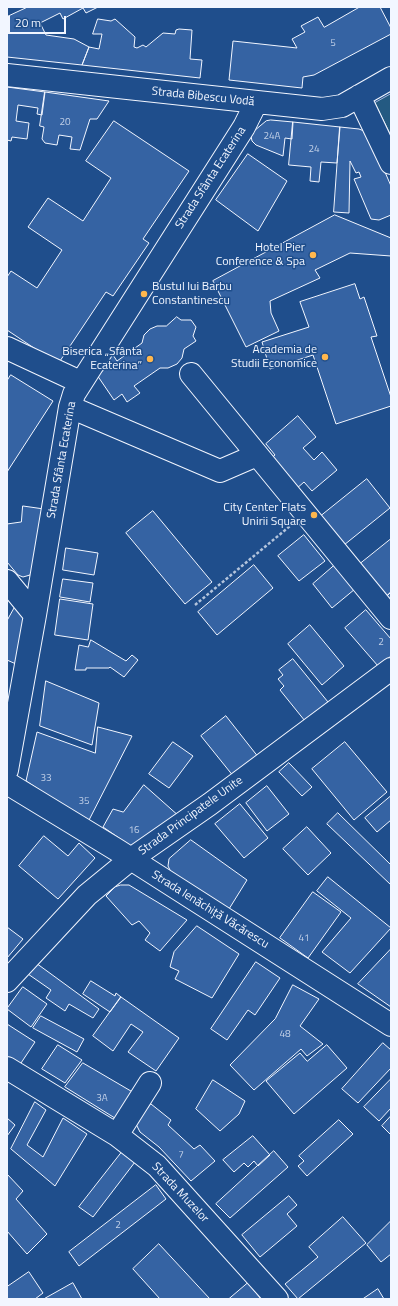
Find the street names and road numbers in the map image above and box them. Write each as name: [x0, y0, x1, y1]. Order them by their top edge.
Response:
street label: Strada Bibescu Vodă: [151, 84, 255, 110]
street label: Strada Sfânta Ecaterina: [173, 124, 249, 232]
street label: Strada Sfânta Ecaterina: [45, 400, 79, 520]
street label: Strada Principatele Unite: [136, 773, 246, 859]
street label: Strada Ienăchiță Văcărescu: [149, 868, 271, 952]
street label: Strada Muzelor: [148, 1160, 212, 1226]

